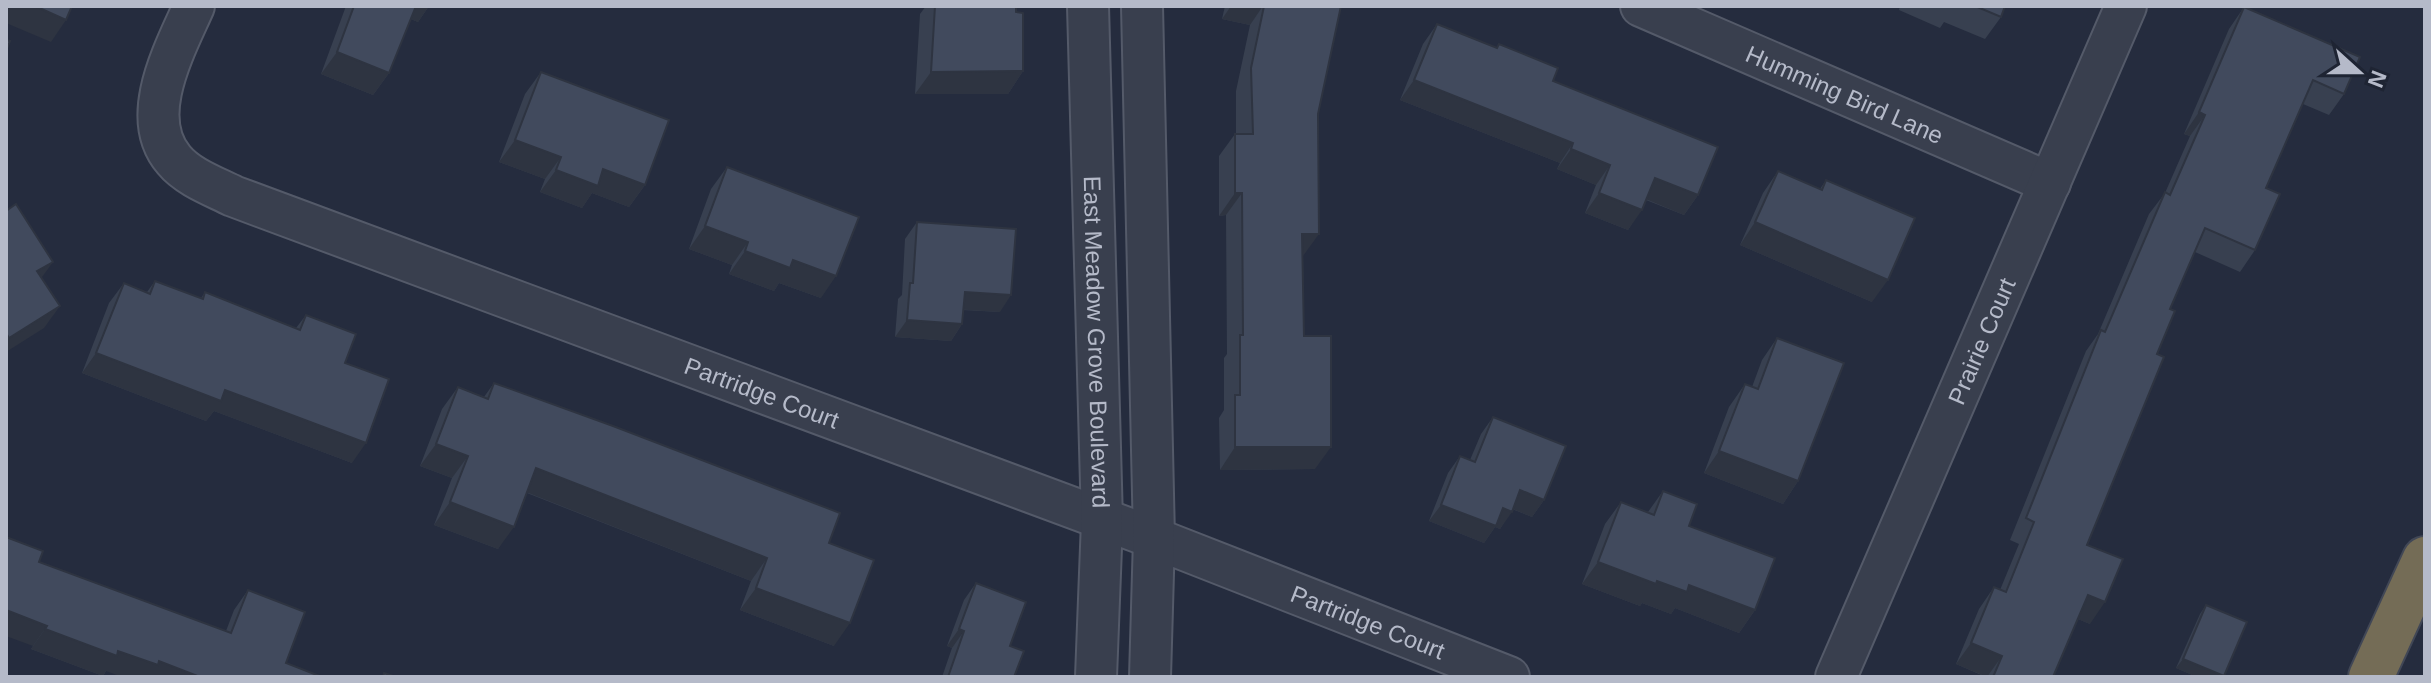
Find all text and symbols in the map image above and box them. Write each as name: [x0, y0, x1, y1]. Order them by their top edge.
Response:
north arrow: [2319, 32, 2399, 112]
street label: Humming Bird Lane: [1742, 40, 1948, 149]
text: N: [2363, 67, 2392, 91]
street label: East Meadow Grove Boulevard: [1079, 175, 1115, 508]
street label: Prairie Court: [1942, 273, 2020, 408]
street label: Partridge Court: [681, 351, 843, 434]
street label: Partridge Court: [1287, 580, 1449, 664]

